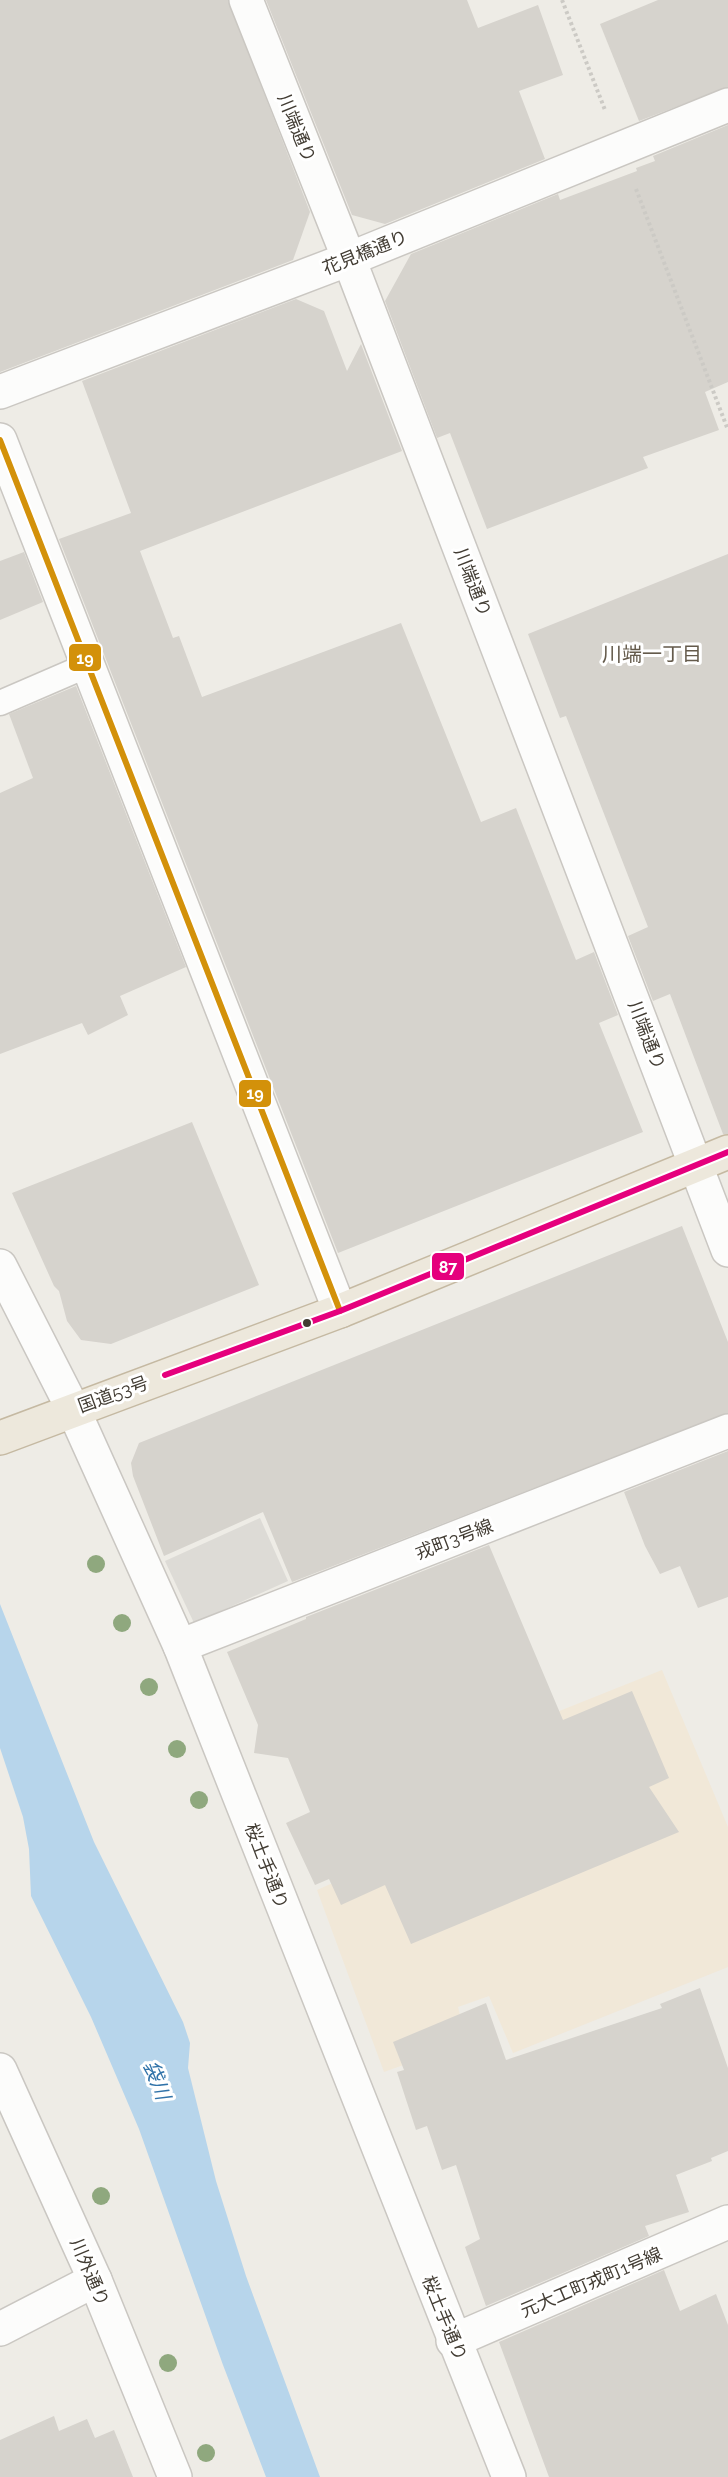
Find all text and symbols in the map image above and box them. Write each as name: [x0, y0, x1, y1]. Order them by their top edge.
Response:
street label: 川端通り: [274, 91, 320, 165]
street label: 花見橋通り: [319, 225, 411, 279]
street label: 川端通り: [450, 545, 496, 619]
district label: 川端一丁目: [602, 642, 702, 666]
line badge: 19: [68, 643, 102, 672]
text: 19: [76, 649, 94, 668]
street label: 川端通り: [624, 998, 670, 1072]
line badge: 19: [238, 1079, 272, 1108]
text: 19: [246, 1084, 264, 1103]
line badge: 87: [431, 1252, 465, 1281]
text: 87: [439, 1258, 457, 1277]
unlabelled marker: [301, 1317, 313, 1329]
street label: 国道53号: [75, 1372, 151, 1416]
street label: 戎町3号線: [412, 1515, 496, 1563]
street label: 桜土手通り: [241, 1820, 293, 1912]
water label: 袋川: [139, 2057, 176, 2105]
street label: 川外通り: [66, 2235, 114, 2309]
street label: 元大工町戎町1号線: [517, 2243, 665, 2321]
street label: 桜土手通り: [418, 2272, 472, 2364]

